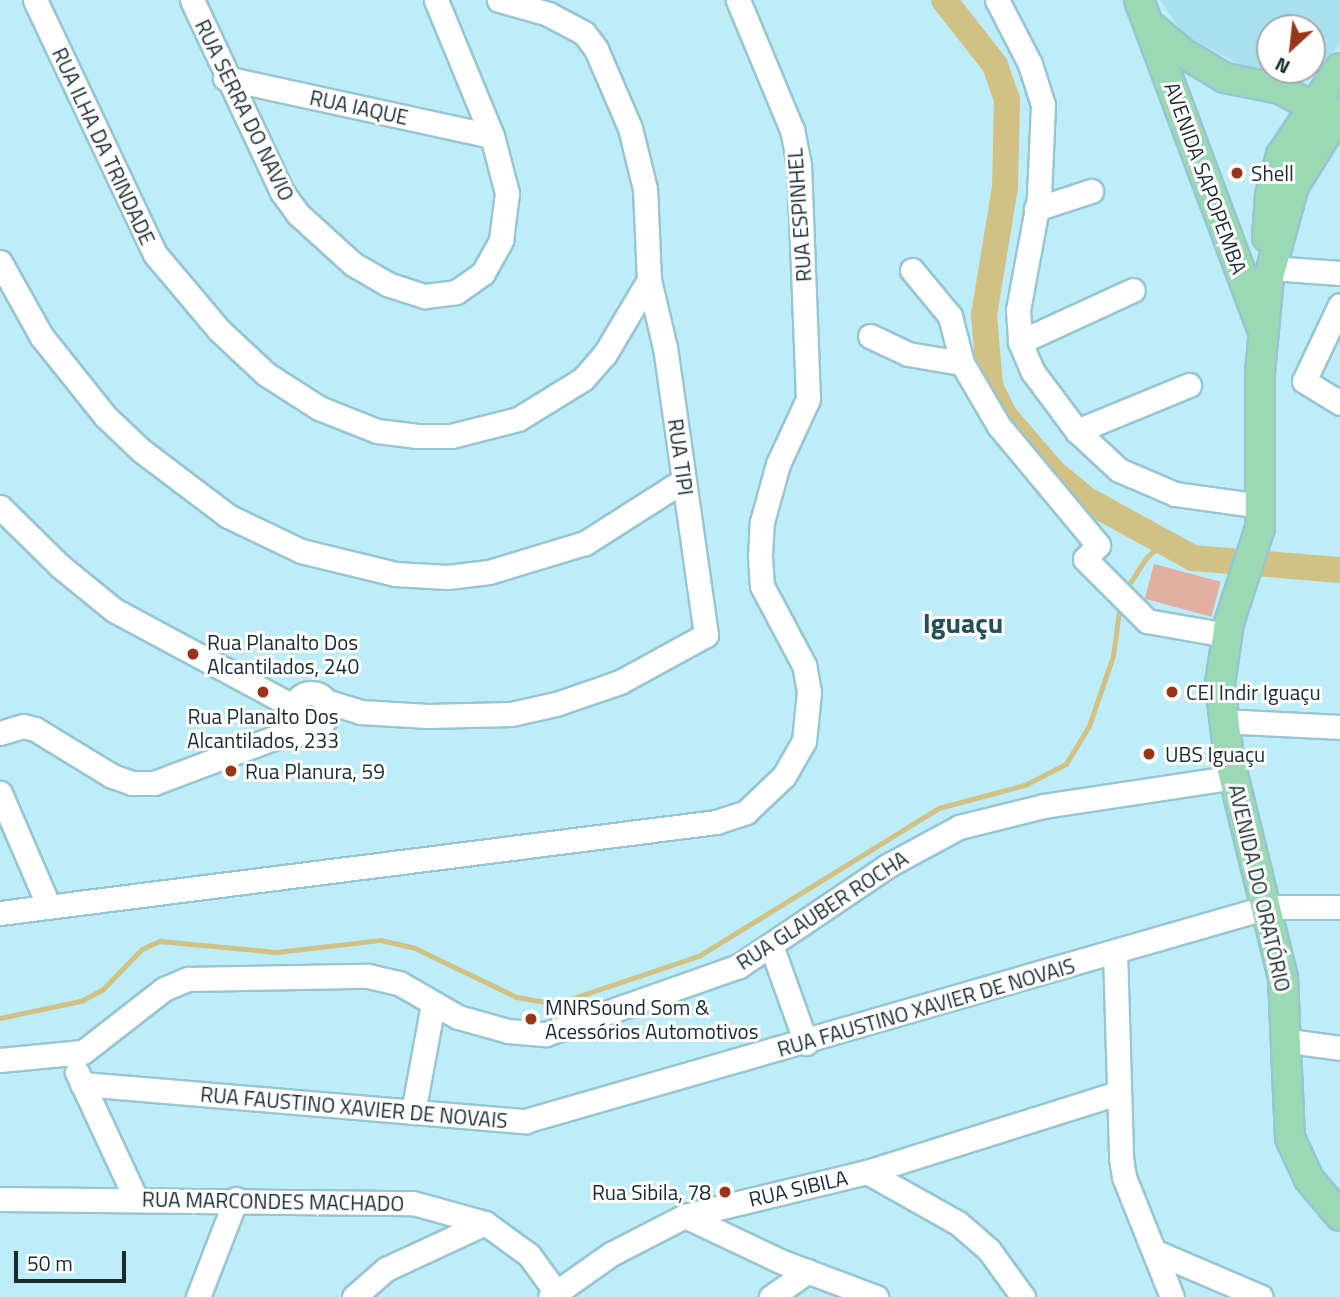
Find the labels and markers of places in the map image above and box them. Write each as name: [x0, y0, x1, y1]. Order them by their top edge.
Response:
place label: Shell: [1251, 160, 1294, 186]
marker: Shell: [1229, 165, 1245, 181]
place label: Rua Planalto Dos Alcantilados, 240: [207, 629, 359, 679]
marker: Rua Planalto Dos Alcantilados, 240: [185, 646, 201, 662]
place label: CEI Indir Iguaçu: [1186, 679, 1321, 705]
marker: Rua Planalto Dos Alcantilados, 233: [255, 684, 271, 700]
marker: CEI Indir Iguaçu: [1164, 684, 1180, 700]
place label: Rua Planalto Dos Alcantilados, 233: [187, 703, 339, 753]
place label: UBS Iguaçu: [1165, 741, 1265, 767]
marker: UBS Iguaçu: [1139, 744, 1159, 764]
place label: Rua Planura, 59: [245, 758, 385, 784]
marker: Rua Planura, 59: [223, 763, 239, 779]
place label: MNRSound Som & Acessórios Automotivos: [545, 994, 758, 1044]
marker: MNRSound Som & Acessórios Automotivos: [523, 1011, 539, 1027]
place label: Rua Sibila, 78: [592, 1179, 711, 1205]
marker: Rua Sibila, 78: [717, 1184, 733, 1200]

